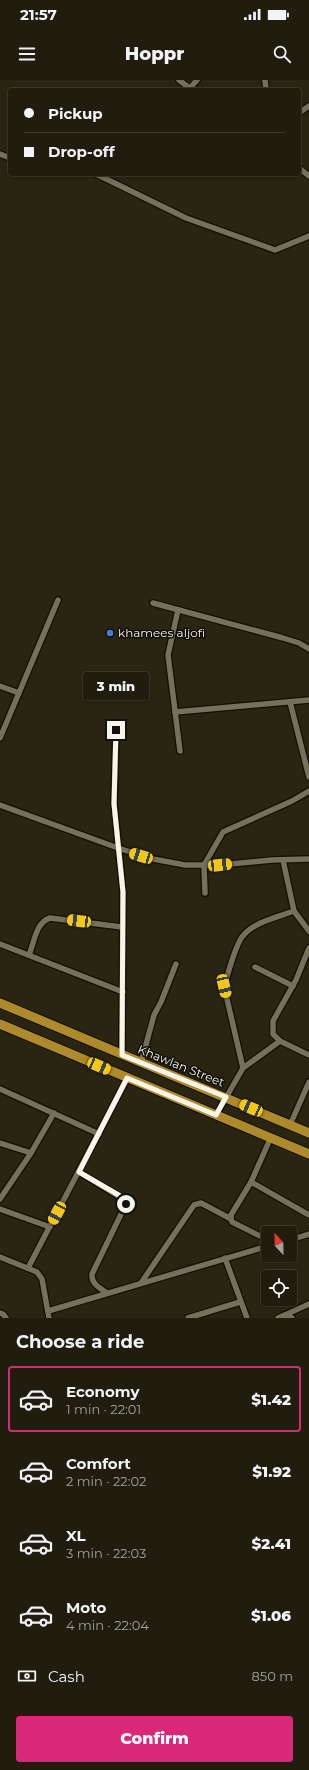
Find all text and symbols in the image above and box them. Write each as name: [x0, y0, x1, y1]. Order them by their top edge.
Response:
text: 21:57: [20, 5, 57, 24]
icon: menu: [16, 43, 38, 65]
text: Hoppr: [125, 43, 184, 65]
icon: search: [271, 43, 293, 65]
text: Pickup: [48, 104, 103, 123]
text: Drop-off: [48, 142, 115, 161]
place label: khamees aljofi: [118, 625, 205, 640]
marker: khamees aljofi: [105, 628, 115, 638]
callout: 3 min: [83, 672, 149, 700]
text: 3 min: [97, 678, 135, 694]
route end: [107, 721, 125, 739]
car: [128, 847, 154, 865]
car: [207, 858, 233, 872]
car: [66, 914, 92, 928]
car: [215, 973, 233, 999]
street label: Khawlan Street: [136, 1041, 227, 1090]
car: [86, 1056, 112, 1076]
car: [238, 1098, 264, 1118]
route start: [117, 1195, 135, 1213]
car: [46, 1200, 68, 1226]
north arrow: [261, 1226, 297, 1262]
map controls: [261, 1226, 297, 1306]
button: locate: [261, 1270, 297, 1306]
text: Choose a ride: [16, 1331, 144, 1353]
icon: car: [18, 1381, 54, 1417]
text: Economy: [66, 1382, 139, 1401]
text: $1.42: [252, 1390, 291, 1409]
text: 1 min · 22:01: [66, 1401, 141, 1417]
icon: car: [18, 1453, 54, 1489]
text: Comfort: [66, 1454, 131, 1473]
text: $1.92: [253, 1462, 291, 1481]
text: 2 min · 22:02: [66, 1473, 146, 1489]
icon: car: [18, 1525, 54, 1561]
text: XL: [66, 1526, 85, 1545]
text: $2.41: [252, 1534, 291, 1553]
text: 3 min · 22:03: [66, 1545, 146, 1561]
icon: car: [18, 1597, 54, 1633]
text: Moto: [66, 1598, 106, 1617]
text: $1.06: [251, 1606, 291, 1625]
text: 4 min · 22:04: [66, 1617, 149, 1633]
icon: cash: [16, 1665, 38, 1687]
text: Cash: [48, 1667, 85, 1686]
text: 850 m: [252, 1668, 293, 1684]
button: Confirm: [16, 1716, 293, 1762]

